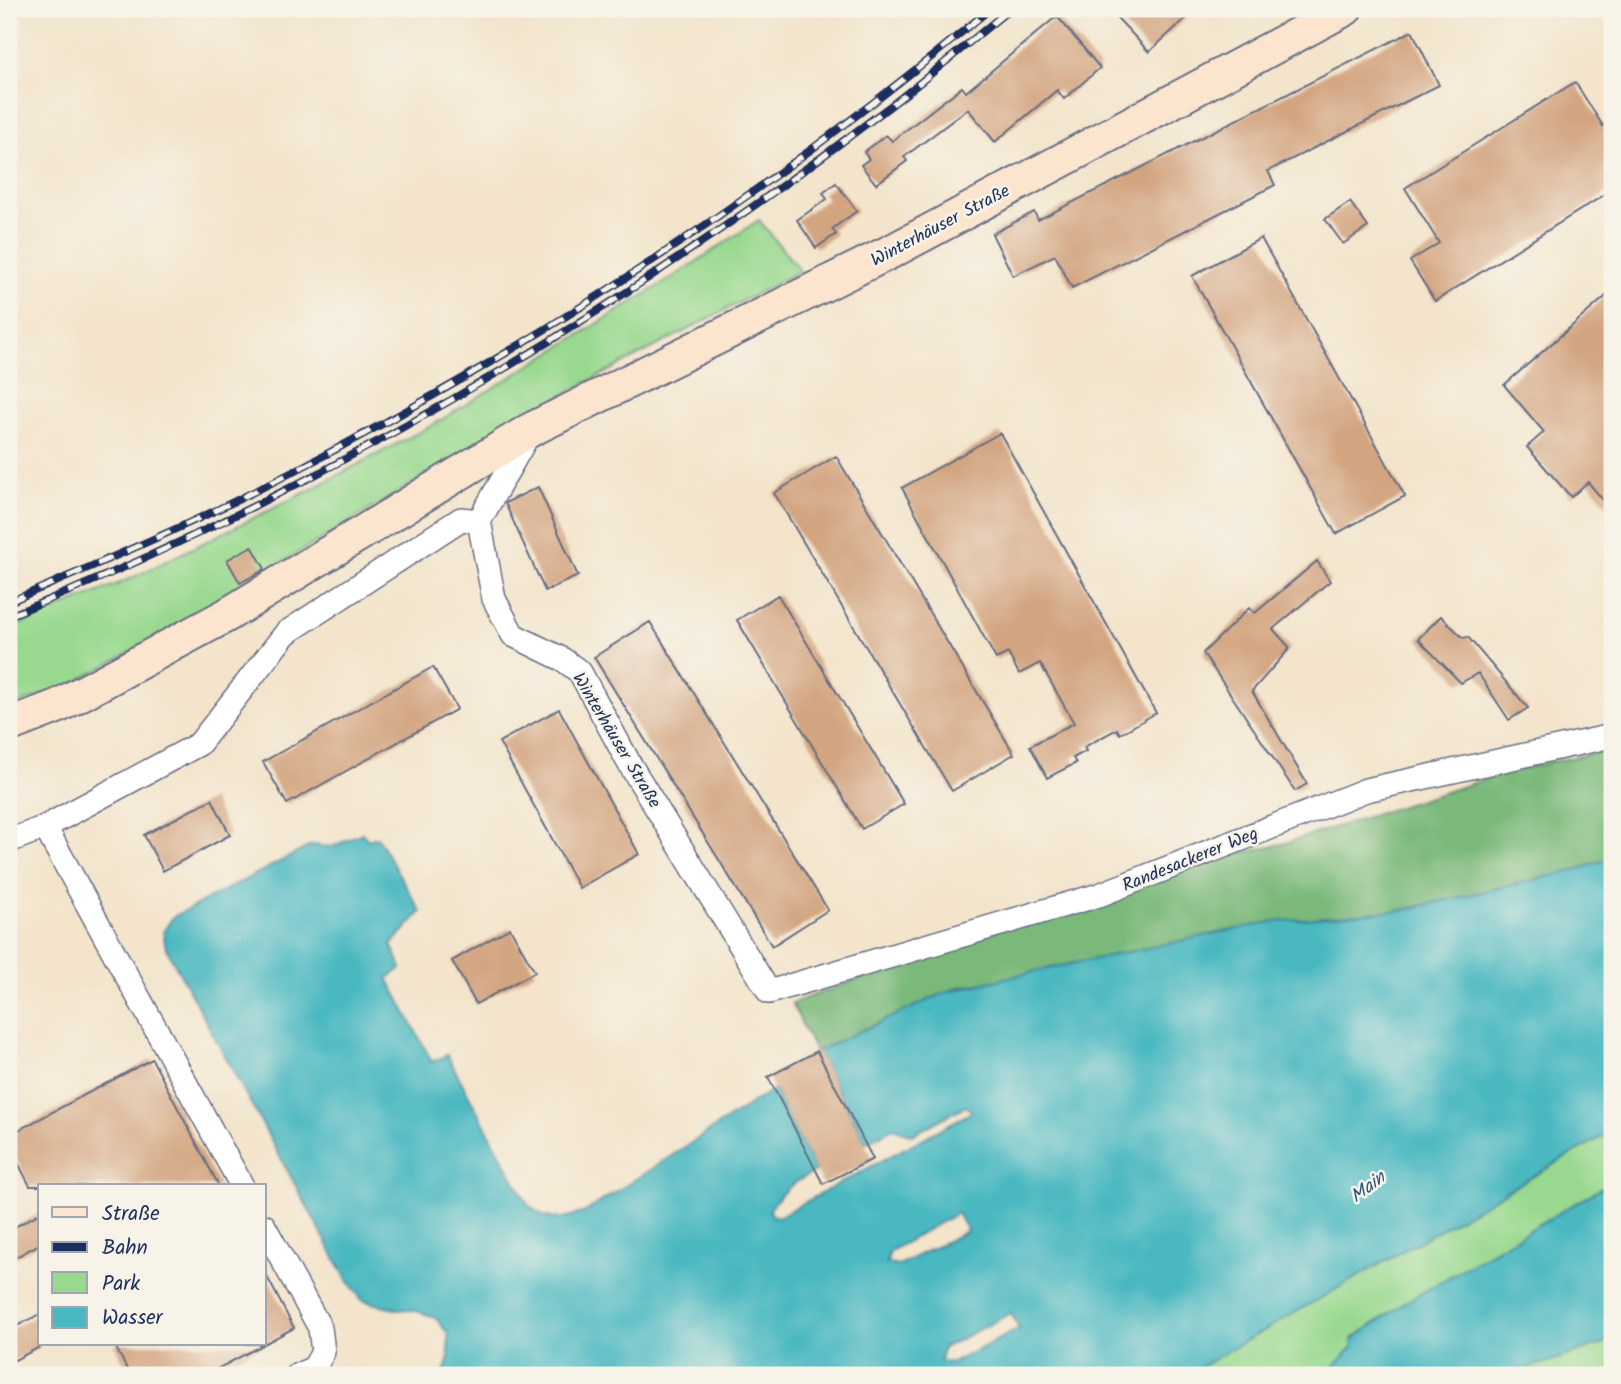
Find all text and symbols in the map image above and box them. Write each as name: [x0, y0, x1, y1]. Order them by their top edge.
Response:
street label: Winterhäuser Straße: [866, 177, 1016, 275]
street label: Winterhäuser Straße: [564, 667, 668, 814]
street label: Randesackerer Weg: [1118, 820, 1263, 901]
water label: Main: [1344, 1163, 1394, 1211]
legend: [38, 1184, 266, 1346]
text: Straße: [102, 1198, 160, 1231]
text: Bahn: [102, 1232, 148, 1265]
text: Park: [102, 1268, 140, 1301]
text: Wasser: [102, 1302, 164, 1335]

